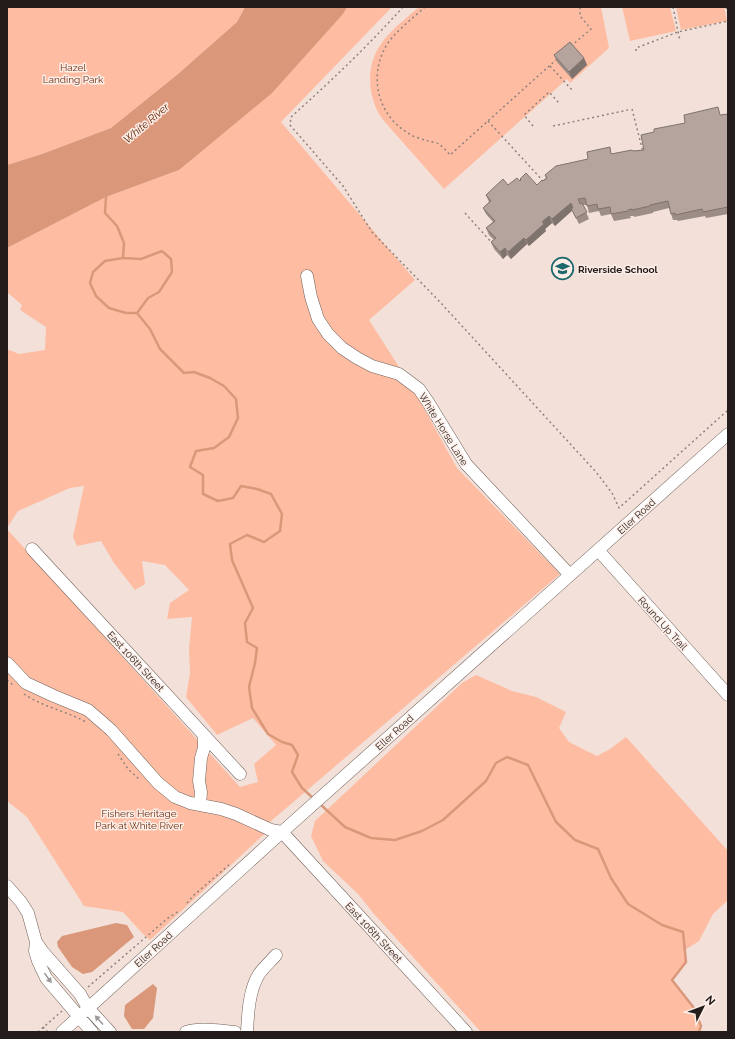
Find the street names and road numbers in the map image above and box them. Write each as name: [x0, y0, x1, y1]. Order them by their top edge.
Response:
street label: White Horse Lane: [417, 391, 470, 468]
street label: Eller Road: [615, 496, 658, 536]
street label: Round Up Trail: [636, 594, 690, 652]
street label: East 106th Street: [105, 629, 167, 694]
street label: Eller Road: [373, 712, 416, 752]
street label: East 106th Street: [343, 900, 405, 965]
street label: Eller Road: [132, 929, 175, 969]

